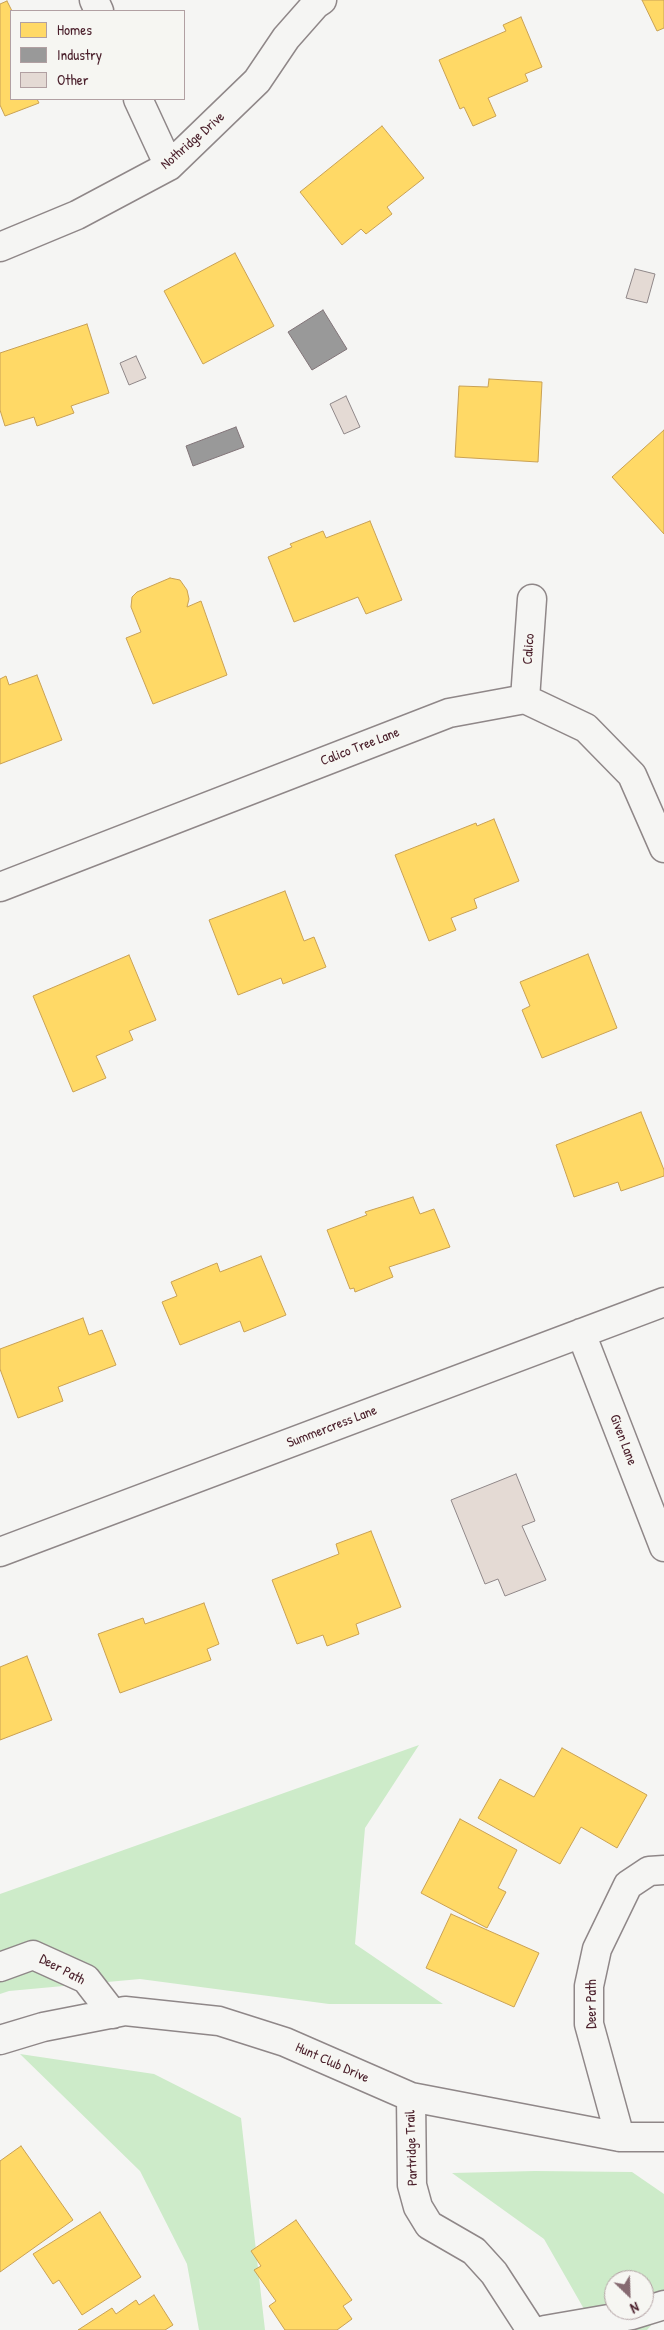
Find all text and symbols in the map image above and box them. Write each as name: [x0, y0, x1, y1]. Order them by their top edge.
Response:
legend: [10, 10, 185, 100]
text: Homes: [57, 19, 92, 40]
text: Industry: [57, 44, 102, 65]
text: Other: [57, 69, 89, 90]
street label: Nothridge Drive: [158, 109, 228, 173]
street label: Calico: [520, 633, 538, 665]
street label: Calico Tree Lane: [318, 724, 402, 770]
street label: Summercress Lane: [285, 1402, 379, 1452]
street label: Given Lane: [606, 1412, 640, 1468]
street label: Deer Path: [36, 1951, 88, 1989]
street label: Deer Path: [584, 1979, 600, 2029]
street label: Hunt Club Drive: [293, 2039, 371, 2087]
street label: Partridge Trail: [402, 2110, 422, 2186]
north arrow: [604, 2270, 654, 2320]
text: N: [628, 2298, 642, 2318]

